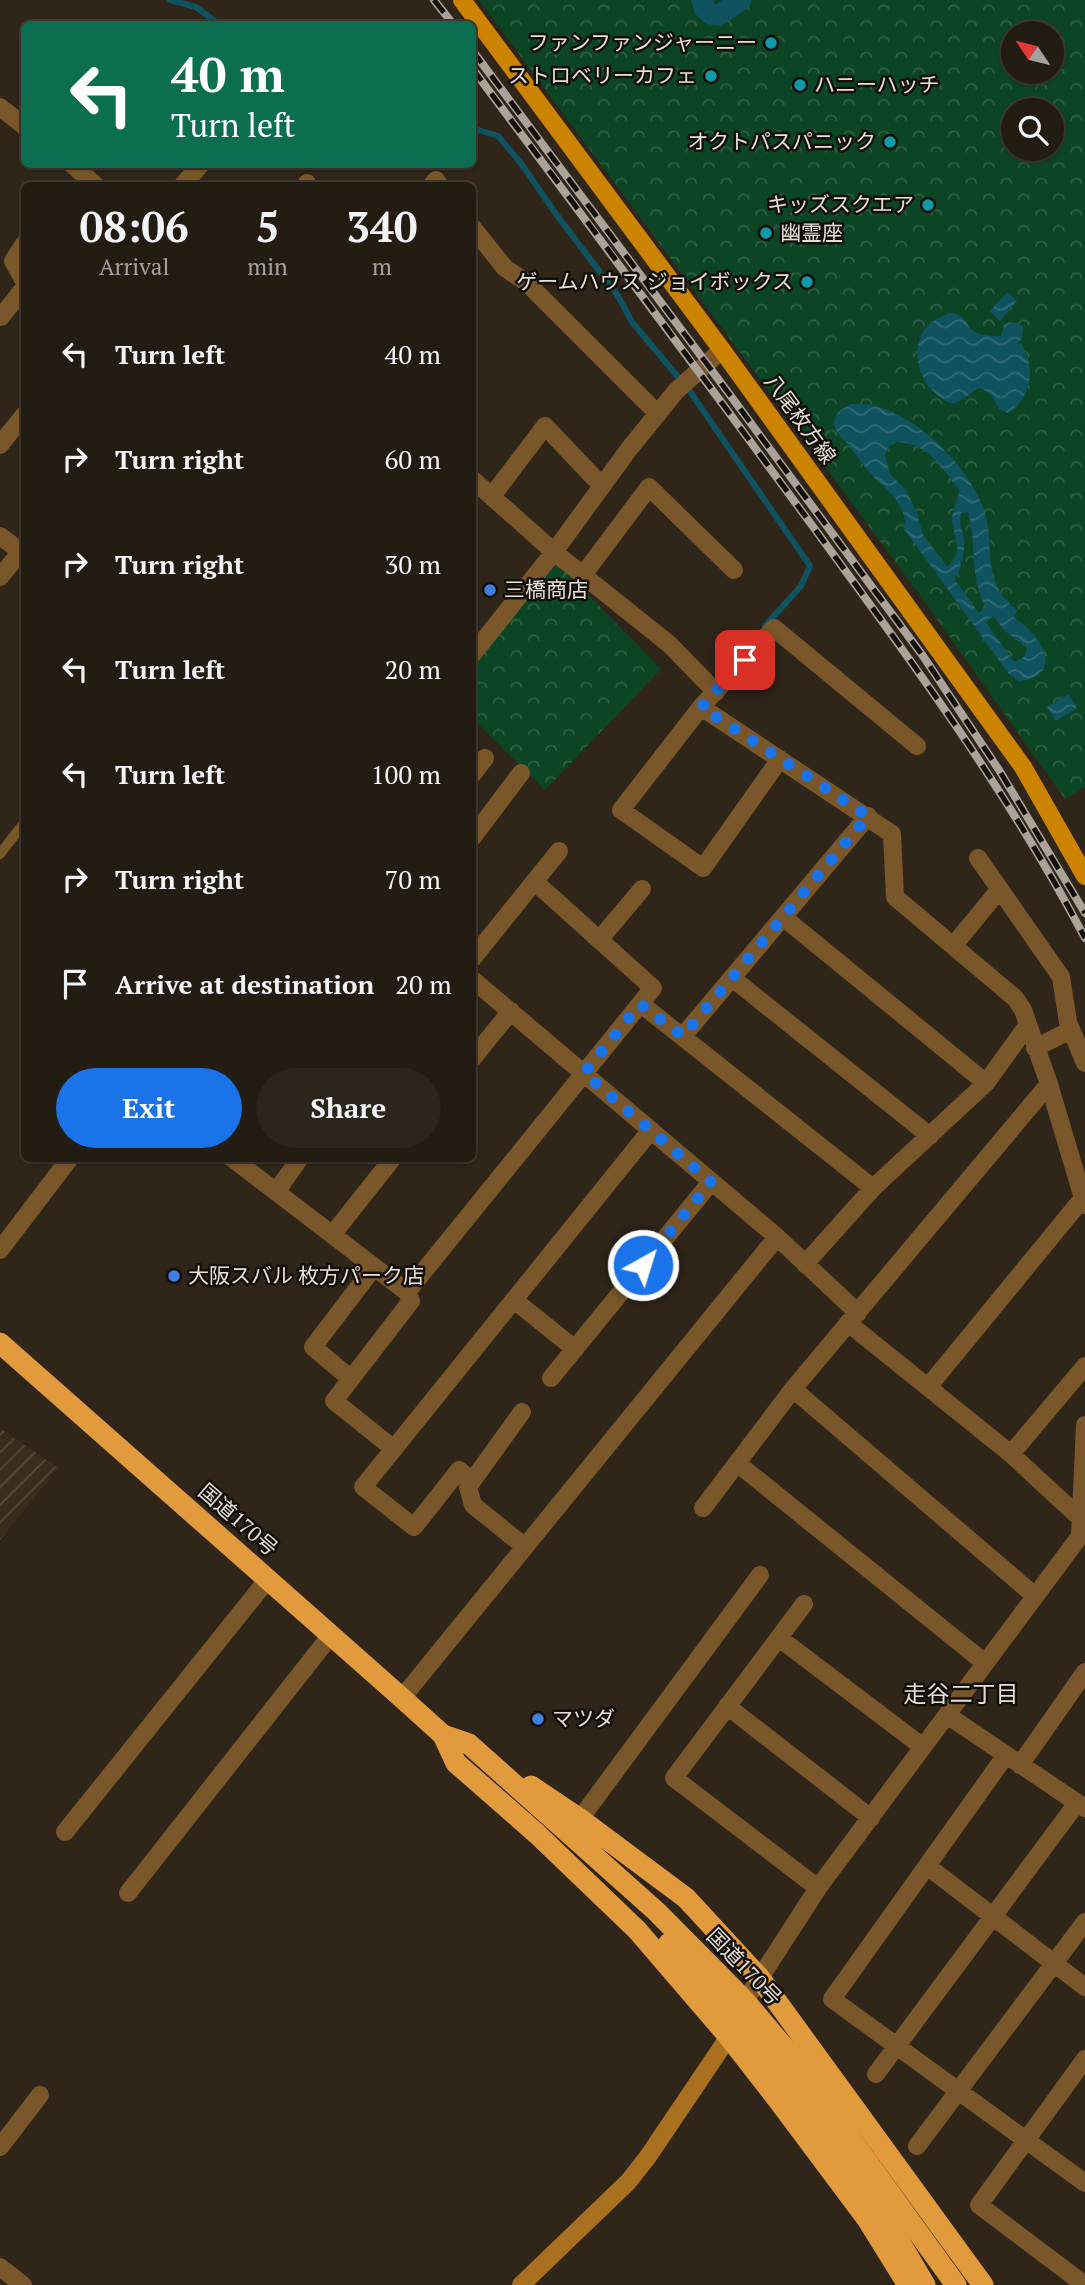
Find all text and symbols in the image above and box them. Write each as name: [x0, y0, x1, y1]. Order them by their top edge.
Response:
north arrow: [1001, 21, 1064, 84]
map controls: [1001, 21, 1064, 161]
place label: ファンファンジャーニー: [528, 28, 757, 56]
marker: ファンファンジャーニー: [763, 35, 779, 51]
text: 40 m: [171, 41, 285, 106]
icon: left: [56, 49, 147, 140]
place label: ストロベリーカフェ: [508, 61, 697, 89]
marker: ストロベリーカフェ: [703, 68, 719, 84]
place label: ハニーハッチ: [814, 70, 940, 98]
marker: ハニーハッチ: [792, 77, 808, 93]
button: search: [1001, 98, 1064, 161]
text: Turn left: [171, 104, 295, 146]
place label: オクトパスパニック: [687, 127, 876, 155]
marker: オクトパスパニック: [882, 134, 898, 150]
place label: キッズスクエア: [767, 190, 914, 218]
marker: キッズスクエア: [920, 197, 936, 213]
text: 08:06: [80, 198, 189, 254]
text: 5: [256, 198, 279, 254]
text: 340: [346, 198, 417, 254]
place label: 幽霊座: [780, 218, 843, 246]
marker: 幽霊座: [758, 225, 774, 241]
text: Arrival: [99, 251, 169, 282]
text: min: [247, 251, 288, 282]
text: m: [372, 251, 392, 282]
place label: ゲームハウス ジョイボックス: [516, 267, 793, 295]
marker: ゲームハウス ジョイボックス: [799, 274, 815, 290]
icon: left: [56, 335, 94, 373]
text: Turn left: [115, 337, 225, 371]
text: 40 m: [385, 337, 441, 371]
street label: 八尾枚方線: [759, 368, 843, 469]
icon: right: [56, 440, 94, 478]
text: Turn right: [115, 442, 244, 476]
text: 60 m: [385, 442, 441, 476]
icon: right: [56, 545, 94, 583]
text: Turn right: [115, 547, 244, 581]
text: 30 m: [385, 547, 441, 581]
place label: 三橋商店: [504, 575, 588, 603]
marker: 三橋商店: [482, 582, 498, 598]
pin: [715, 630, 775, 690]
icon: arrive: [726, 641, 764, 679]
icon: left: [56, 650, 94, 688]
text: Turn left: [115, 652, 225, 686]
text: 20 m: [385, 652, 441, 686]
icon: left: [56, 755, 94, 793]
text: Turn left: [115, 757, 225, 791]
text: 100 m: [371, 757, 441, 791]
icon: right: [56, 860, 94, 898]
text: Turn right: [115, 862, 244, 896]
text: 70 m: [385, 862, 441, 896]
icon: arrive: [56, 965, 94, 1003]
text: Arrive at destination: [115, 967, 374, 1001]
text: 20 m: [395, 967, 452, 1001]
button: Exit: [56, 1068, 242, 1148]
button: Share: [256, 1068, 441, 1148]
position arrow: [606, 1228, 680, 1302]
place label: 大阪スバル 枚方パーク店: [188, 1261, 424, 1289]
marker: 大阪スバル 枚方パーク店: [166, 1268, 182, 1284]
street label: 国道170号: [193, 1477, 284, 1561]
district label: 走谷二丁目: [904, 1678, 1019, 1709]
place label: マツダ: [552, 1704, 615, 1732]
marker: マツダ: [530, 1711, 546, 1727]
street label: 国道170号: [701, 1922, 788, 2011]

